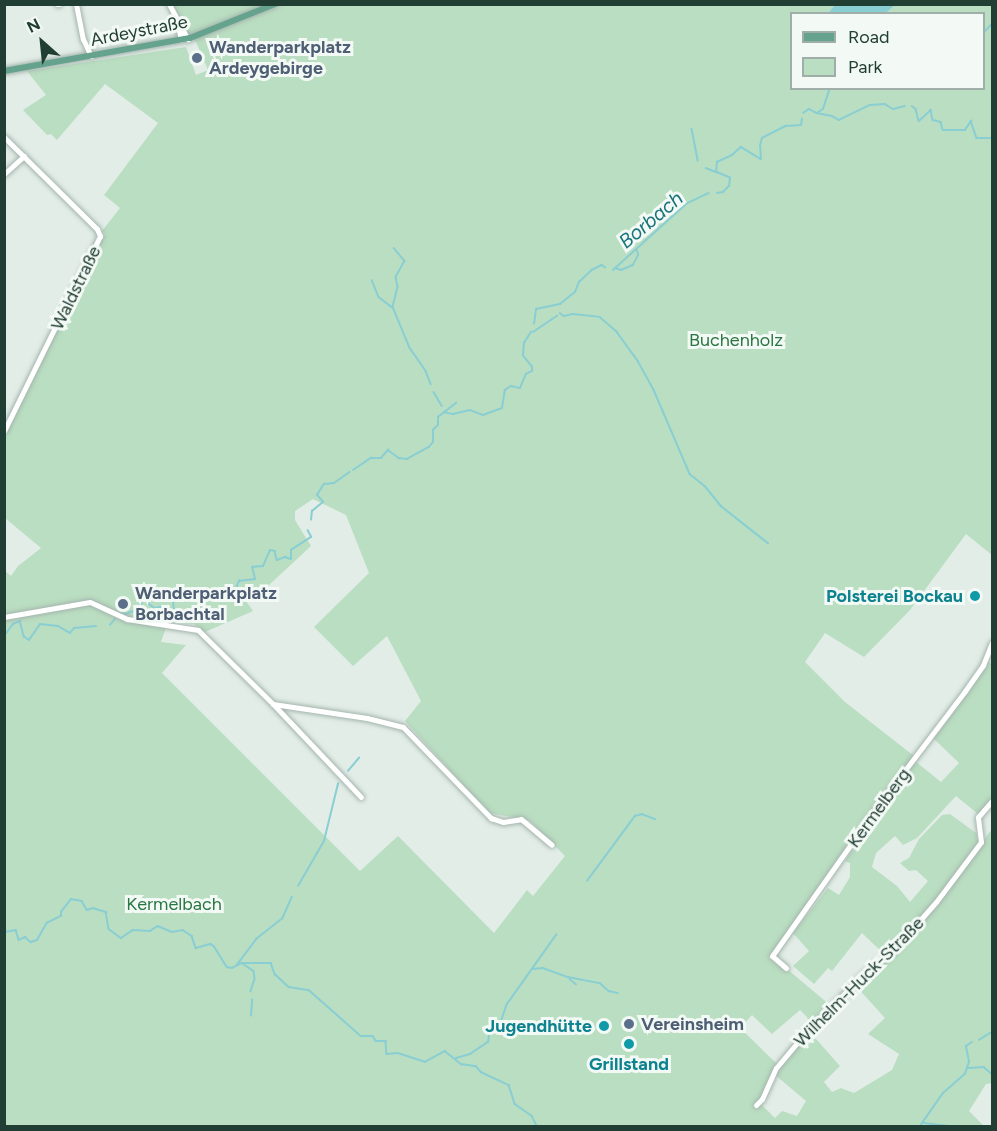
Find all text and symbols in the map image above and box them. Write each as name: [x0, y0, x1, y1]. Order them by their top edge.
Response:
street label: Ardeystraße: [89, 11, 189, 51]
north arrow: [12, 12, 72, 72]
legend: [790, 12, 985, 90]
text: N: [24, 14, 43, 37]
text: Road: [848, 26, 889, 48]
place label: Wanderparkplatz Ardeygebirge: [209, 37, 351, 80]
marker: Wanderparkplatz Ardeygebirge: [190, 51, 204, 65]
text: Park: [848, 56, 882, 78]
water label: Borbach: [614, 186, 688, 254]
street label: Waldstraße: [46, 243, 106, 333]
park label: Buchenholz: [689, 329, 783, 351]
place label: Wanderparkplatz Borbachtal: [135, 583, 277, 626]
place label: Polsterei Bockau: [826, 585, 963, 607]
marker: Polsterei Bockau: [968, 589, 982, 603]
marker: Wanderparkplatz Borbachtal: [116, 597, 130, 611]
street label: Kermelberg: [843, 764, 915, 852]
park label: Kermelbach: [126, 893, 222, 915]
street label: Wilhelm-Huck-Straße: [790, 913, 928, 1051]
place label: Vereinsheim: [641, 1013, 744, 1035]
place label: Jugendhütte: [485, 1015, 592, 1037]
marker: Vereinsheim: [622, 1017, 636, 1031]
marker: Jugendhütte: [597, 1019, 611, 1033]
marker: Grillstand: [622, 1037, 636, 1051]
place label: Grillstand: [589, 1053, 669, 1075]

